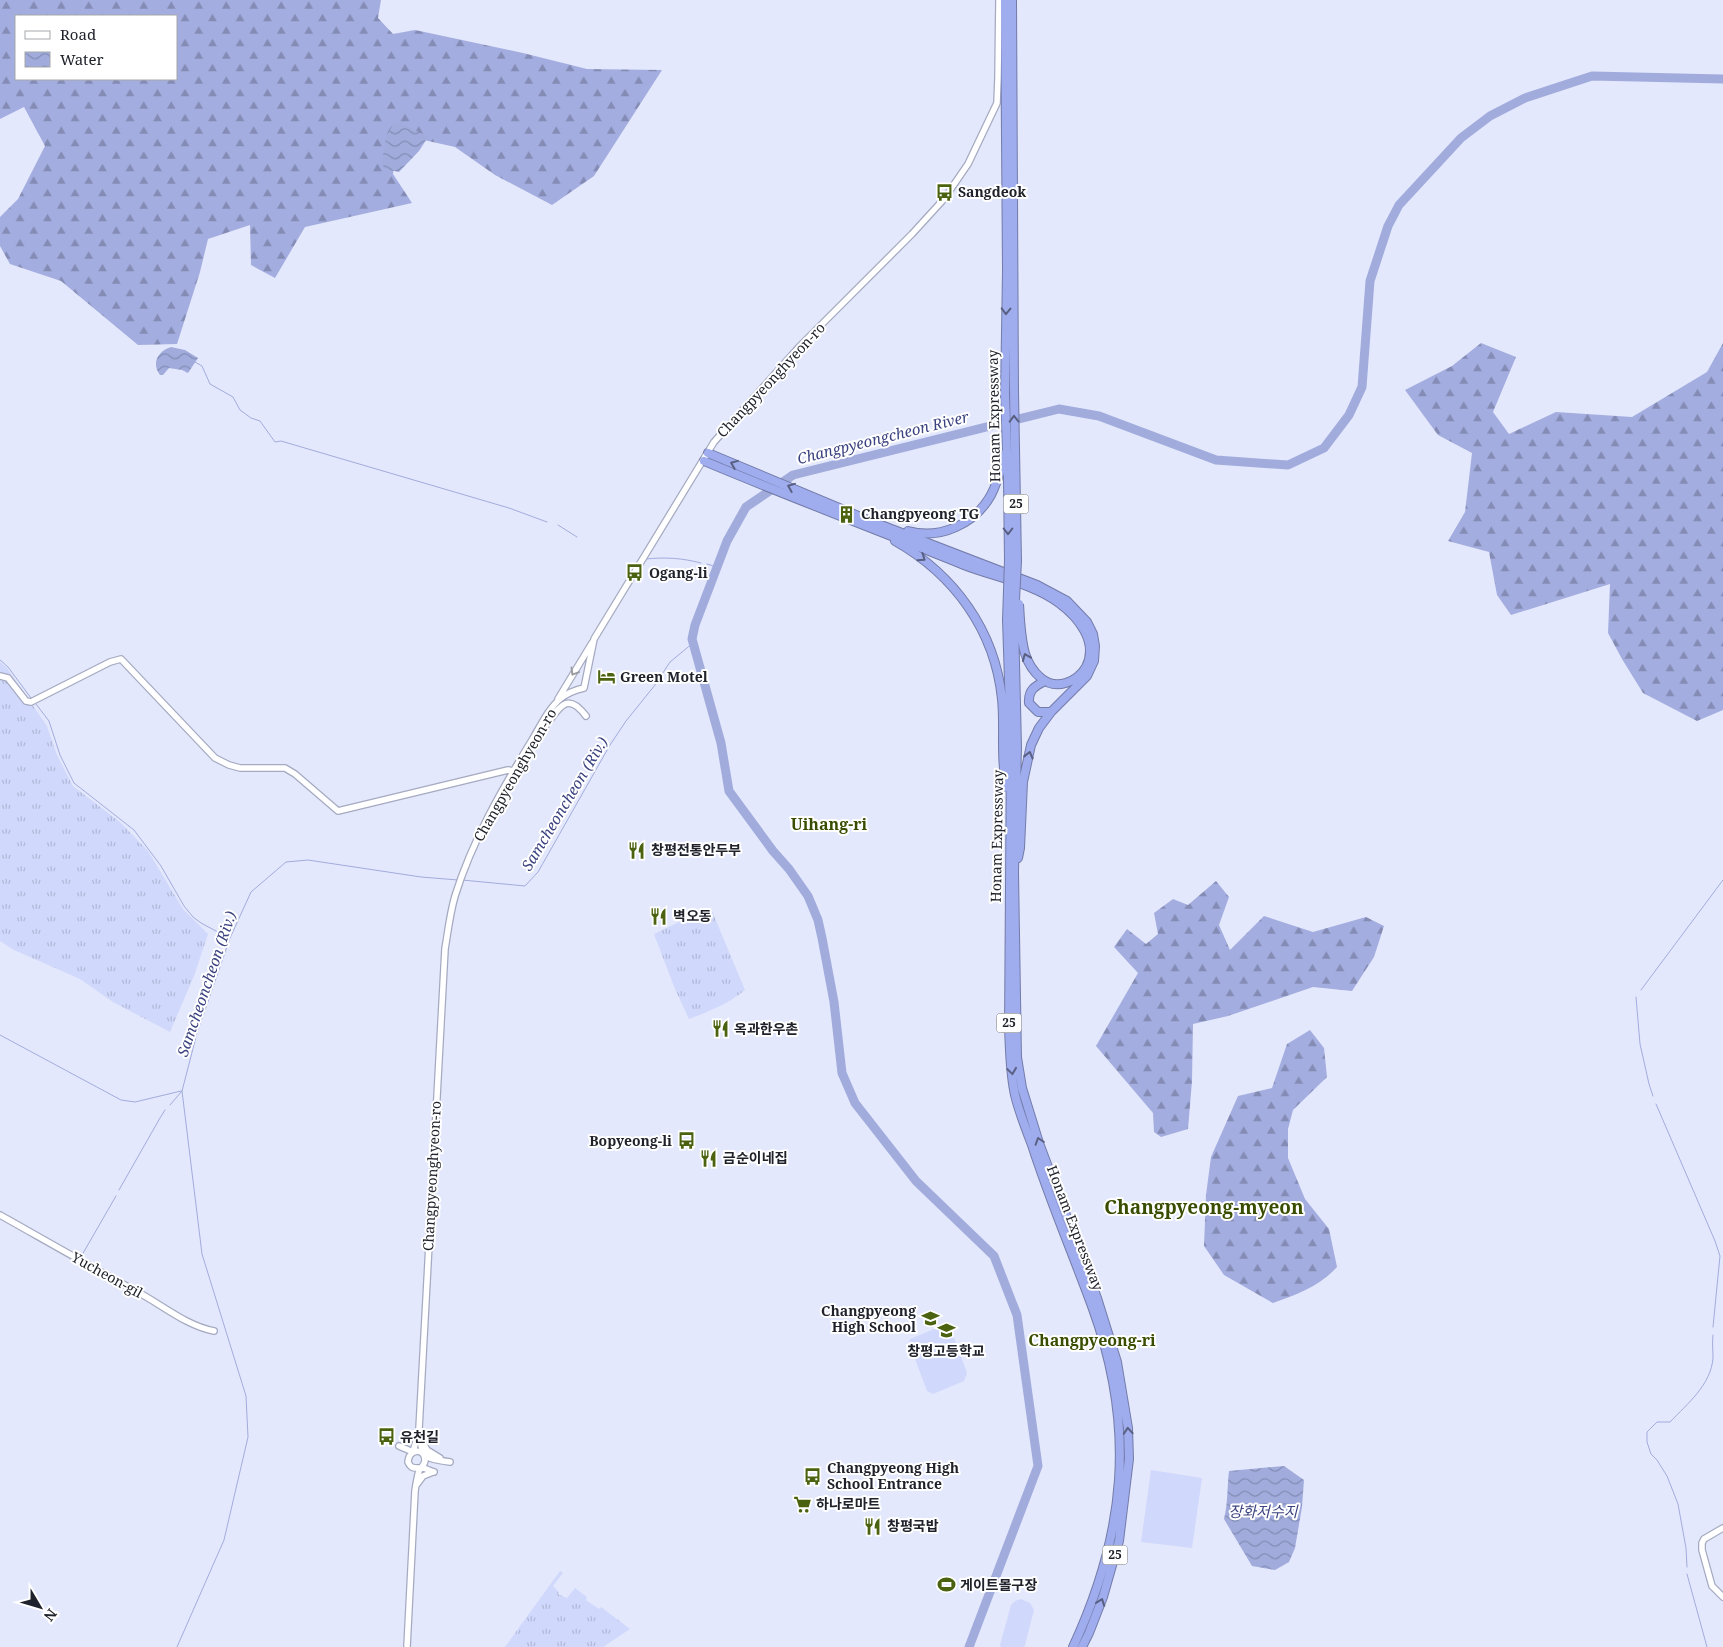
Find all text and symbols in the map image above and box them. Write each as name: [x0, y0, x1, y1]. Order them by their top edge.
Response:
legend: [15, 15, 178, 80]
text: Road: [60, 24, 96, 44]
text: Water: [60, 49, 103, 69]
bus stop icon: Sangdeok: [934, 182, 954, 202]
place label: Sangdeok: [958, 182, 1026, 201]
one-way arrow: [1001, 308, 1011, 315]
street label: Changpyeonghyeon-ro: [712, 318, 829, 441]
street label: Honam Expressway: [983, 349, 1004, 483]
water label: Changpyeongcheon River: [795, 406, 972, 468]
one-way arrow: [1009, 415, 1020, 423]
one-way arrow: [730, 460, 739, 470]
one-way arrow: [787, 483, 795, 493]
road number: 25: [1004, 494, 1028, 514]
building icon: Changpyeong TG: [837, 504, 857, 524]
place label: Changpyeong TG: [861, 504, 979, 523]
one-way arrow: [1003, 527, 1013, 535]
one-way arrow: [916, 552, 926, 561]
bus stop icon: Ogang-li: [625, 563, 645, 583]
place label: Ogang-li: [649, 563, 708, 582]
one-way arrow: [1022, 654, 1032, 662]
one-way arrow: [571, 667, 581, 676]
hotel icon: Green Motel: [596, 667, 616, 687]
place label: Green Motel: [620, 667, 708, 686]
street label: Changpyeonghyeon-ro: [469, 705, 560, 845]
water label: Samcheoncheon (Riv.): [516, 733, 612, 874]
one-way arrow: [1023, 750, 1034, 759]
street label: Honam Expressway: [986, 769, 1007, 902]
district label: Uihang-ri: [791, 813, 868, 835]
restaurant icon: 창평전통안두부: [627, 840, 647, 860]
place label: 창평전통안두부: [651, 840, 741, 859]
restaurant icon: 벽오동: [649, 906, 669, 926]
place label: 벽오동: [673, 906, 712, 925]
water label: Samcheoncheon (Riv.): [172, 908, 240, 1059]
road number: 25: [996, 1014, 1022, 1032]
restaurant icon: 옥과한우촌: [710, 1019, 730, 1039]
place label: 옥과한우촌: [734, 1019, 799, 1038]
one-way arrow: [1006, 1067, 1017, 1075]
street label: Changpyeonghyeon-ro: [418, 1100, 445, 1252]
place label: Bopyeong-li: [589, 1131, 672, 1150]
bus stop icon: Bopyeong-li: [676, 1131, 696, 1151]
one-way arrow: [1035, 1138, 1045, 1146]
restaurant icon: 금순이네집: [699, 1148, 719, 1168]
place label: 금순이네집: [723, 1148, 787, 1167]
street label: Honam Expressway: [1043, 1162, 1108, 1293]
district label: Changpyeong-myeon: [1104, 1194, 1304, 1220]
street label: Yucheon-gil: [67, 1247, 147, 1302]
place label: Changpyeong High School: [821, 1301, 916, 1336]
school or university icon: Changpyeong High School: [920, 1309, 940, 1329]
school or university icon: 창평고등학교: [936, 1321, 956, 1341]
district label: Changpyeong-ri: [1028, 1329, 1156, 1351]
place label: 창평고등학교: [907, 1341, 985, 1360]
bus stop icon: 유천길: [376, 1427, 396, 1447]
place label: 유천길: [400, 1427, 439, 1446]
one-way arrow: [1123, 1427, 1134, 1435]
place label: Changpyeong High School Entrance: [827, 1458, 959, 1493]
bus stop icon: Changpyeong High School Entrance: [803, 1466, 823, 1486]
supermarket icon: 하나로마트: [792, 1494, 812, 1514]
place label: 하나로마트: [816, 1494, 881, 1513]
water label: 장화저수지: [1228, 1501, 1299, 1521]
restaurant icon: 창평국밥: [863, 1516, 883, 1536]
place label: 창평국밥: [887, 1516, 939, 1535]
road number: 25: [1102, 1546, 1128, 1564]
sports icon: 게이트볼구장: [936, 1575, 956, 1595]
place label: 게이트볼구장: [960, 1575, 1037, 1594]
north arrow: [15, 1582, 65, 1632]
one-way arrow: [1095, 1599, 1105, 1607]
text: N: [40, 1605, 62, 1626]

